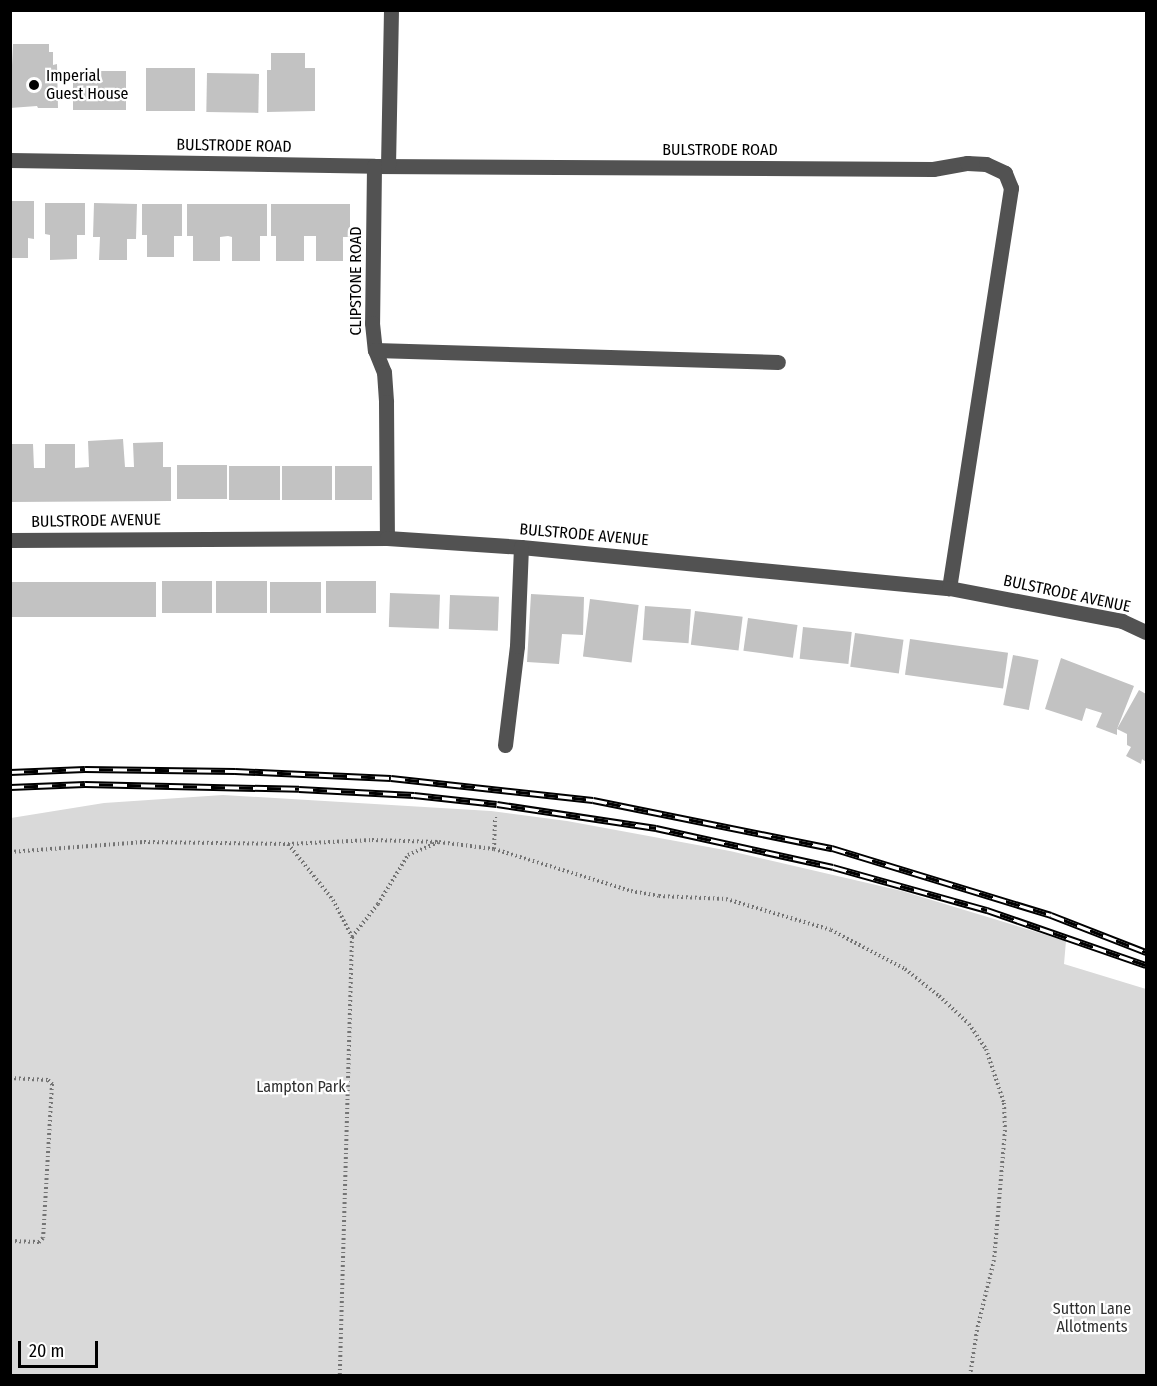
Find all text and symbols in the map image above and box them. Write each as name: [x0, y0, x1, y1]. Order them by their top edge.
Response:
place label: Imperial Guest House: [46, 66, 128, 104]
marker: Imperial Guest House: [27, 78, 41, 92]
street label: BULSTRODE ROAD: [176, 135, 292, 157]
street label: BULSTRODE ROAD: [662, 140, 778, 160]
street label: CLIPSTONE ROAD: [346, 226, 366, 336]
street label: BULSTRODE AVENUE: [31, 510, 161, 532]
street label: BULSTRODE AVENUE: [519, 520, 649, 550]
street label: BULSTRODE AVENUE: [1002, 571, 1132, 617]
park label: Lampton Park: [256, 1077, 346, 1097]
park label: Sutton Lane Allotments: [1053, 1299, 1131, 1337]
scale bar: [21, 1329, 100, 1367]
text: 20 m: [29, 1340, 64, 1362]

